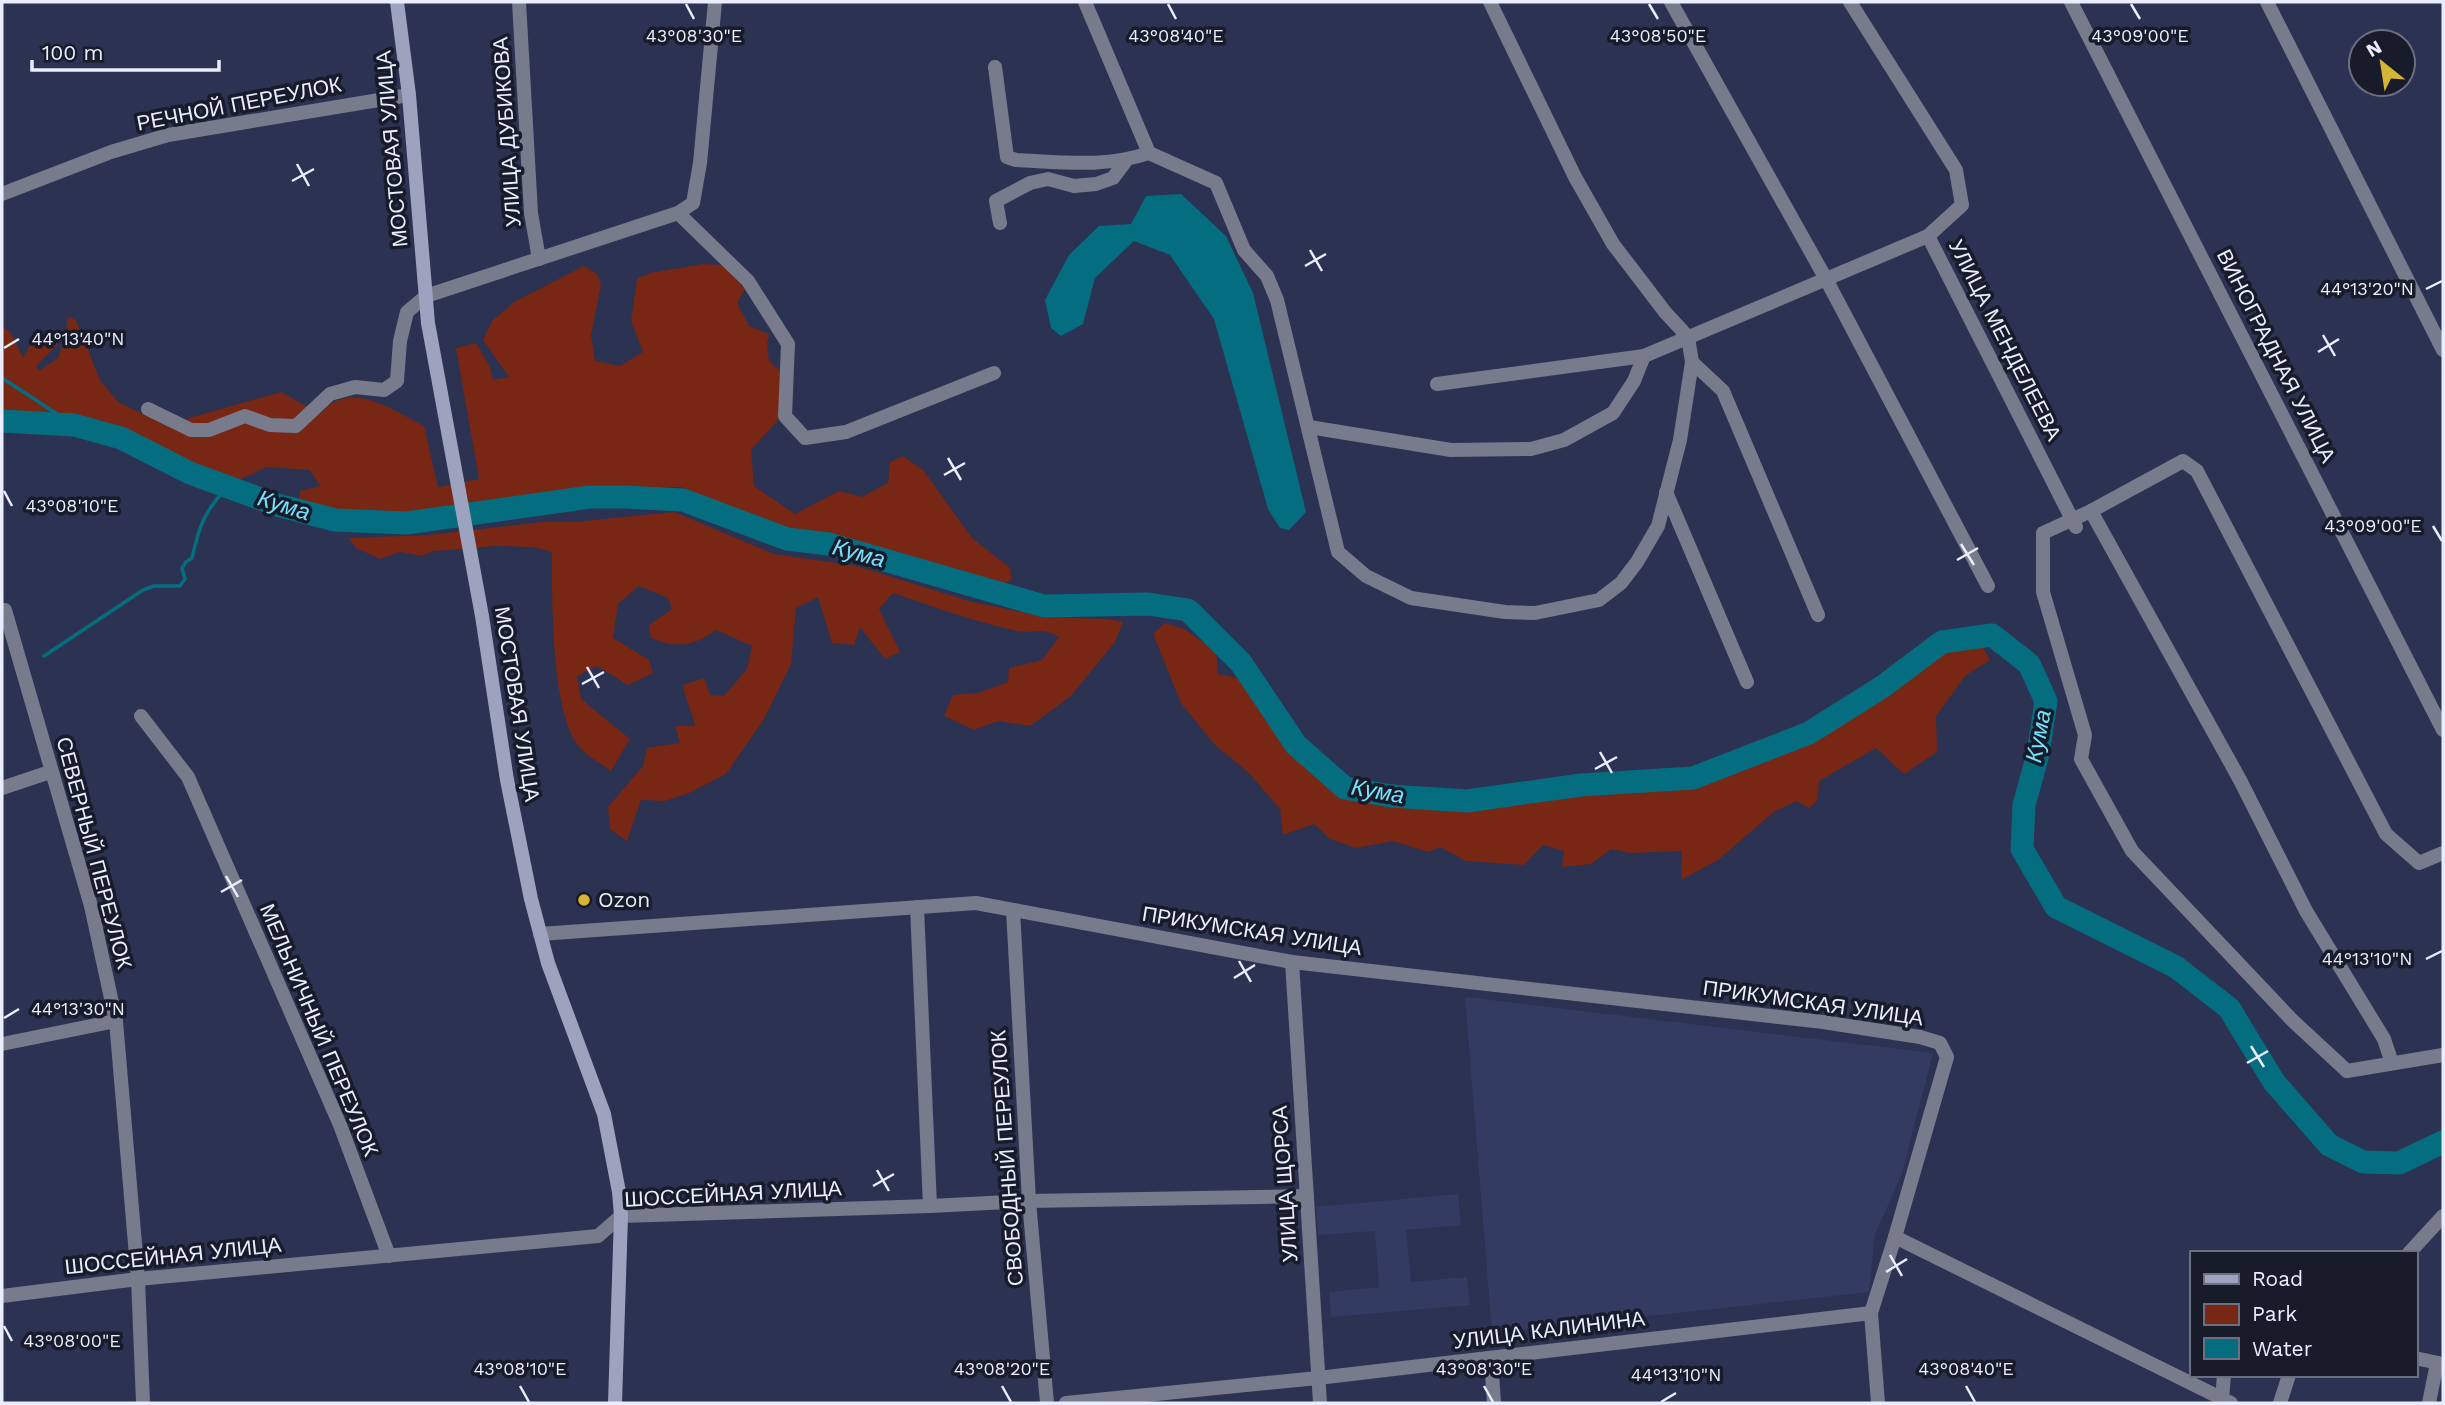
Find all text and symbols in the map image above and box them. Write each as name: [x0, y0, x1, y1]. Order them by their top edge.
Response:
text: 43°08'30"E: [646, 25, 742, 46]
text: 43°08'40"E: [1128, 25, 1224, 46]
text: 43°08'50"E: [1610, 25, 1706, 46]
text: 43°09'00"E: [2091, 25, 2189, 46]
scale bar: [32, 28, 219, 72]
north arrow: [2347, 28, 2417, 98]
text: N: [2362, 35, 2386, 62]
street label: УЛИЦА ДУБИКОВА: [487, 36, 526, 228]
text: 100 m: [42, 40, 104, 65]
street label: МОСТОВАЯ УЛИЦА: [370, 50, 413, 248]
street label: РЕЧНОЙ ПЕРЕУЛОК: [134, 71, 344, 136]
street label: УЛИЦА МЕНДЕЛЕЕВА: [1944, 235, 2067, 444]
street label: ВИНОГРАДНАЯ УЛИЦА: [2212, 245, 2341, 467]
text: 44°13'20"N: [2320, 278, 2414, 299]
text: 44°13'40"N: [31, 328, 125, 349]
water label: Кума: [254, 485, 313, 526]
text: 43°08'10"E: [25, 495, 119, 516]
text: 43°09'00"E: [2324, 515, 2422, 536]
water label: Кума: [830, 534, 888, 573]
street label: МОСТОВАЯ УЛИЦА: [490, 605, 545, 803]
water label: Кума: [2020, 707, 2057, 765]
street label: СЕВЕРНЫЙ ПЕРЕУЛОК: [51, 734, 138, 972]
water label: Кума: [1349, 774, 1407, 809]
place label: Ozon: [598, 887, 650, 912]
marker: Ozon: [576, 892, 592, 908]
street label: МЕЛЬНИЧНЫЙ ПЕРЕУЛОК: [255, 900, 384, 1160]
street label: ПРИКУМСКАЯ УЛИЦА: [1140, 901, 1364, 960]
text: 44°13'10"N: [2322, 948, 2412, 969]
street label: ПРИКУМСКАЯ УЛИЦА: [1701, 975, 1925, 1030]
text: 44°13'30"N: [31, 998, 125, 1019]
street label: СВОБОДНЫЙ ПЕРЕУЛОК: [985, 1028, 1028, 1287]
street label: УЛИЦА ЩОРСА: [1267, 1105, 1302, 1263]
street label: ШОССЕЙНАЯ УЛИЦА: [624, 1175, 842, 1212]
street label: ШОССЕЙНАЯ УЛИЦА: [63, 1232, 282, 1279]
legend: [2190, 1251, 2417, 1377]
text: Road: [2252, 1266, 2303, 1291]
text: Park: [2252, 1301, 2297, 1326]
street label: УЛИЦА КАЛИНИНА: [1452, 1305, 1646, 1354]
text: 43°08'00"E: [23, 1330, 121, 1351]
text: Water: [2252, 1336, 2313, 1361]
text: 43°08'10"E: [473, 1358, 567, 1379]
text: 43°08'20"E: [954, 1358, 1050, 1379]
text: 43°08'30"E: [1436, 1358, 1532, 1379]
text: 43°08'40"E: [1918, 1358, 2014, 1379]
text: 44°13'10"N: [1631, 1364, 1721, 1385]

